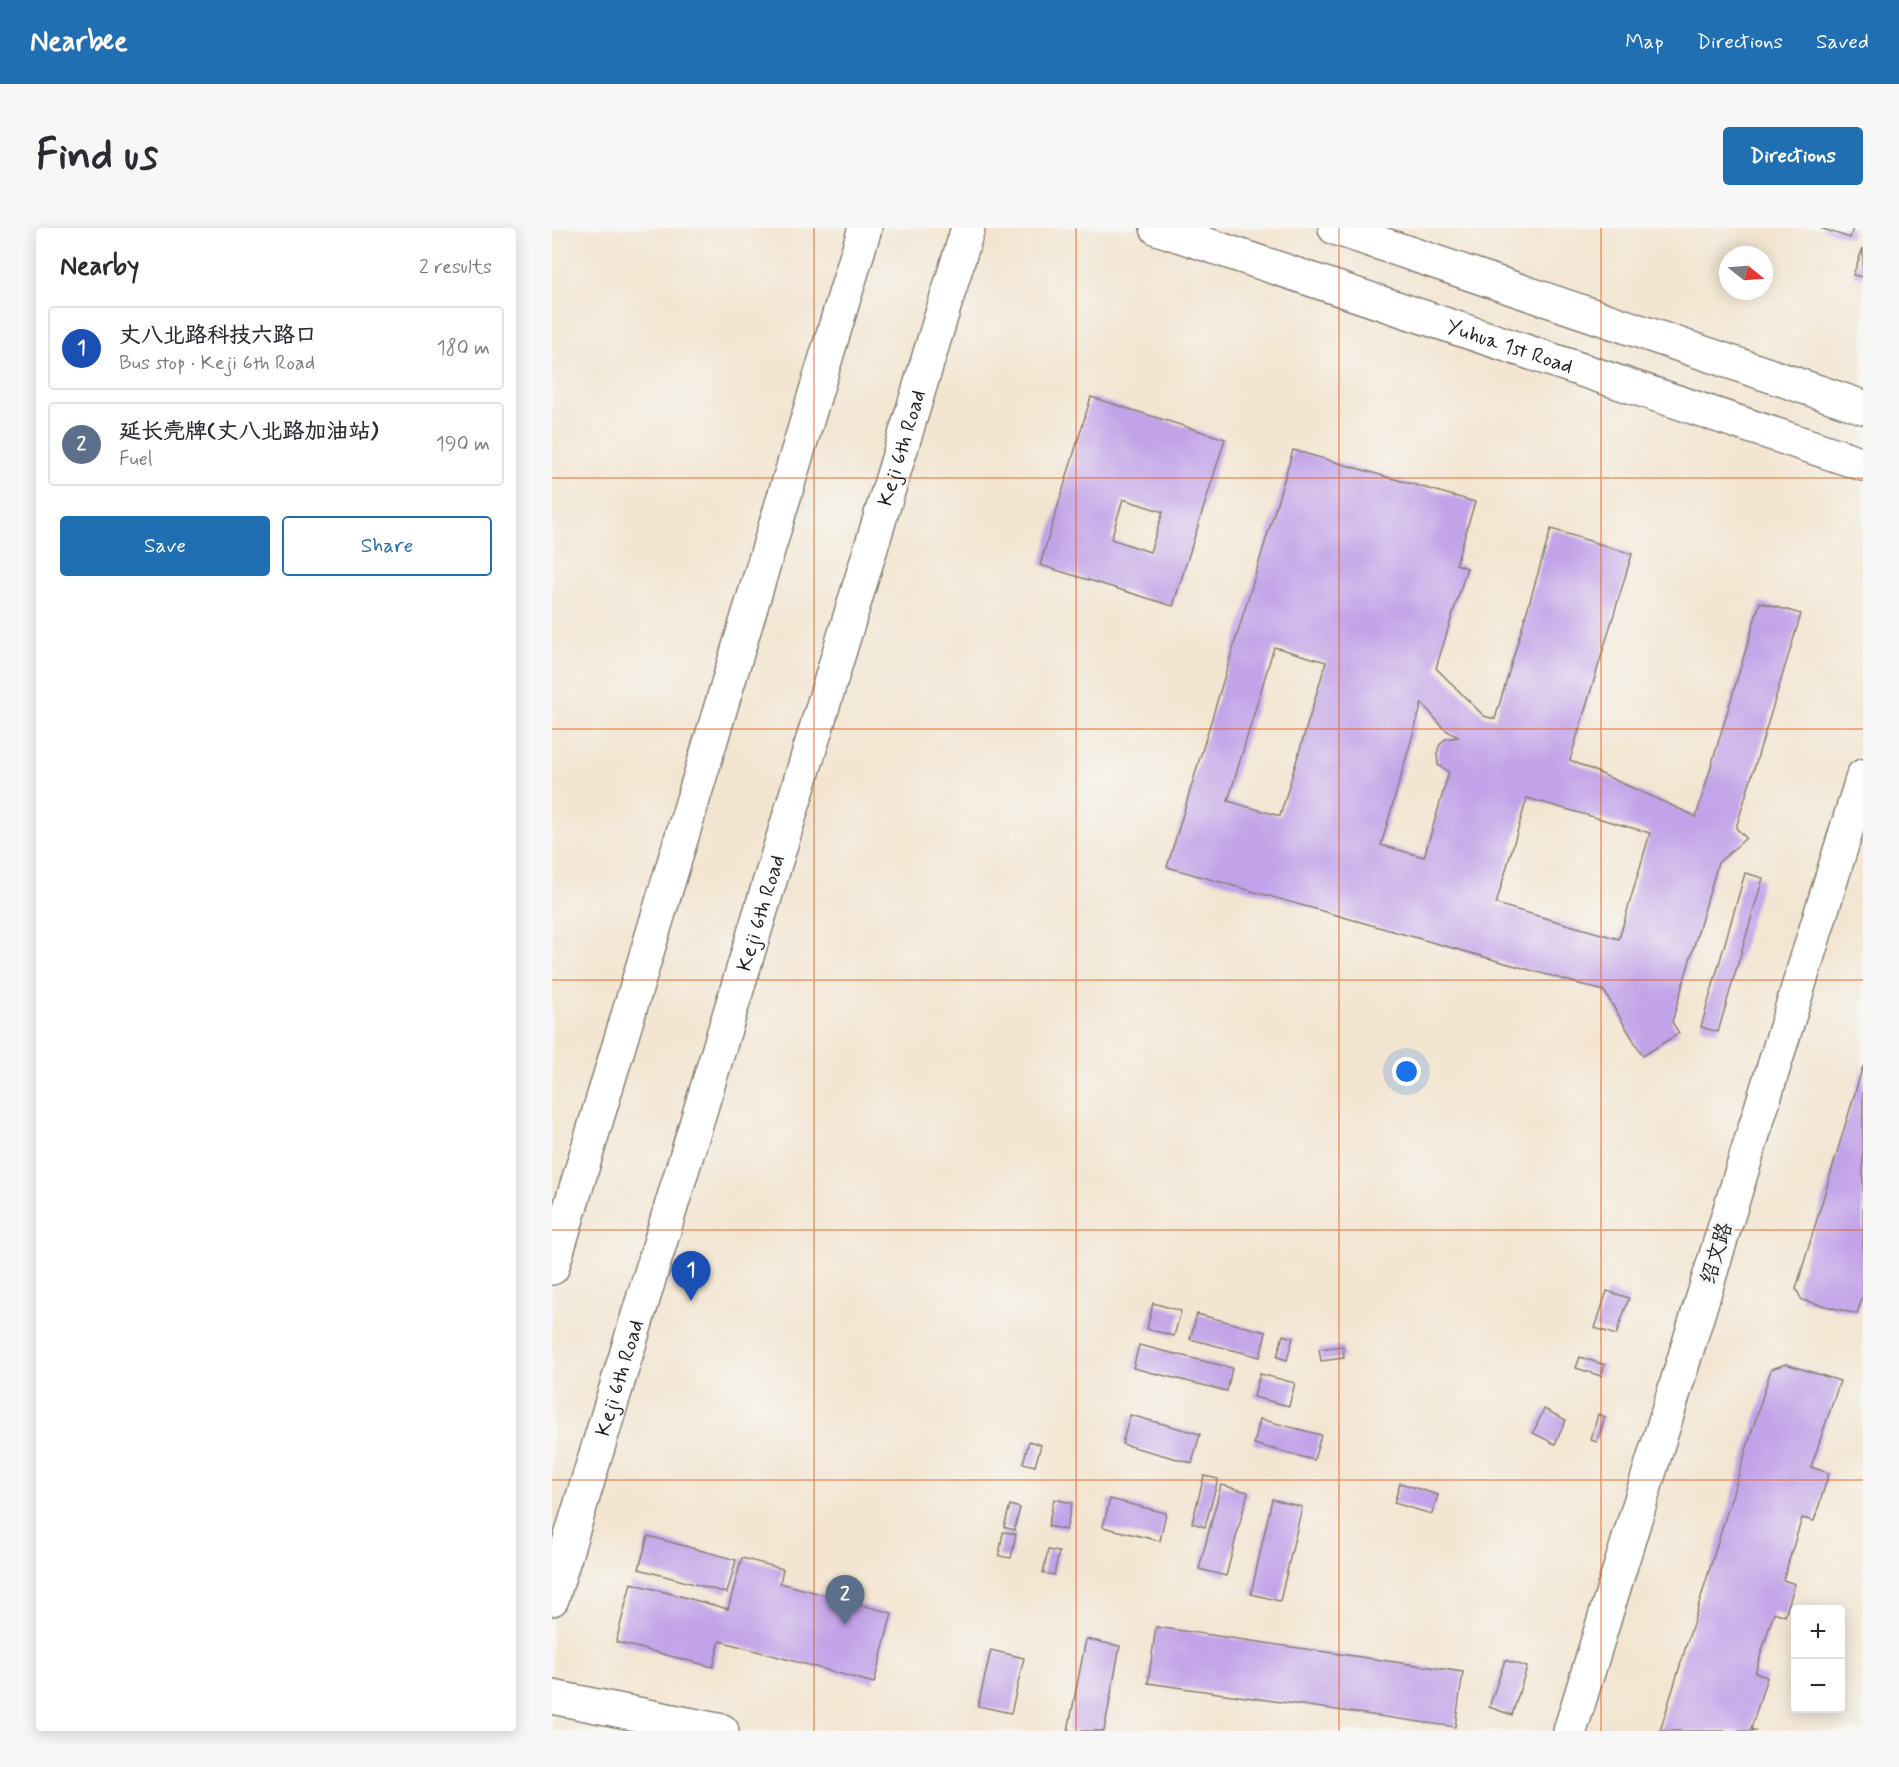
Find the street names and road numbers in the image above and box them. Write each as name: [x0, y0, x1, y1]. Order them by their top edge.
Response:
street label: Yuhua 1st Road: [1443, 313, 1576, 381]
street label: Keji 6th Road: [871, 387, 933, 510]
street label: Keji 6th Road: [730, 852, 792, 975]
street label: 绍文路: [1694, 1219, 1740, 1288]
street label: Keji 6th Road: [589, 1317, 651, 1440]

